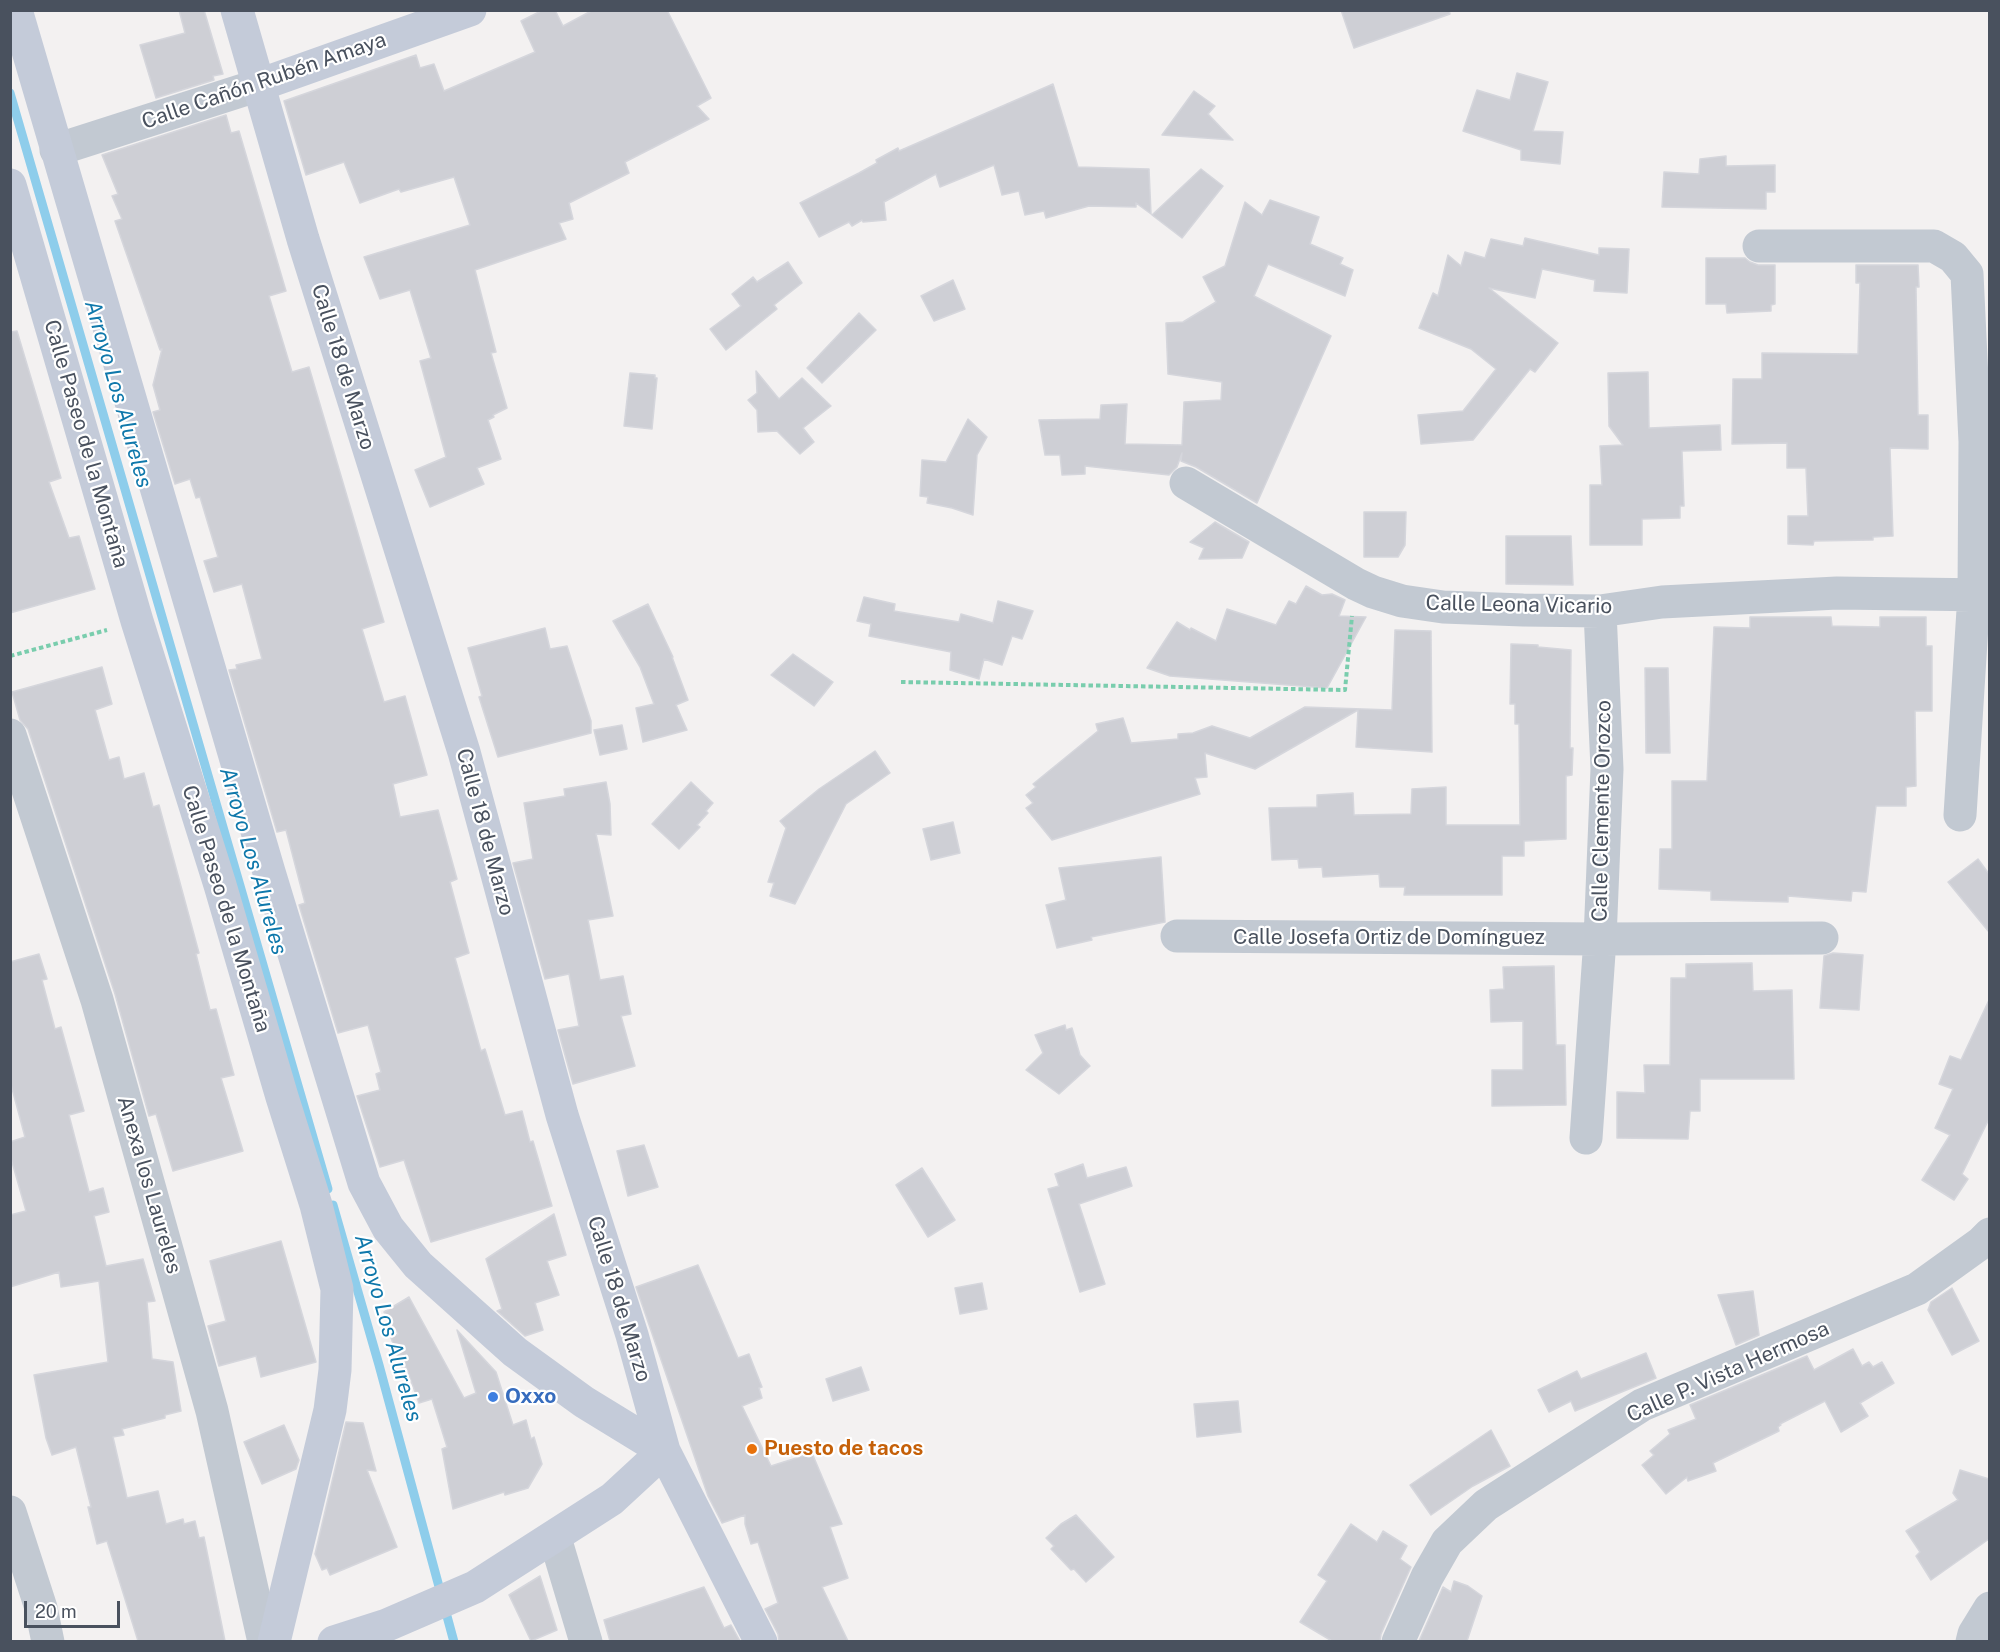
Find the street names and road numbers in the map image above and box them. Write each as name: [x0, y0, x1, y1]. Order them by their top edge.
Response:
street label: Calle Cañón Rubén Amaya: [138, 27, 390, 135]
street label: Calle 18 de Marzo: [306, 281, 380, 453]
street label: Calle Paseo de la Montaña: [38, 317, 134, 571]
street label: Calle Leona Vicario: [1426, 591, 1612, 619]
street label: Calle Clemente Orozco: [1587, 700, 1617, 922]
street label: Calle 18 de Marzo: [451, 746, 519, 918]
street label: Calle Paseo de la Montaña: [176, 782, 276, 1036]
street label: Calle Josefa Ortiz de Domínguez: [1233, 925, 1545, 951]
street label: Anexa los Laureles: [112, 1093, 186, 1277]
street label: Calle 18 de Marzo: [582, 1213, 656, 1385]
street label: Calle P. Vista Hermosa: [1623, 1316, 1833, 1428]

